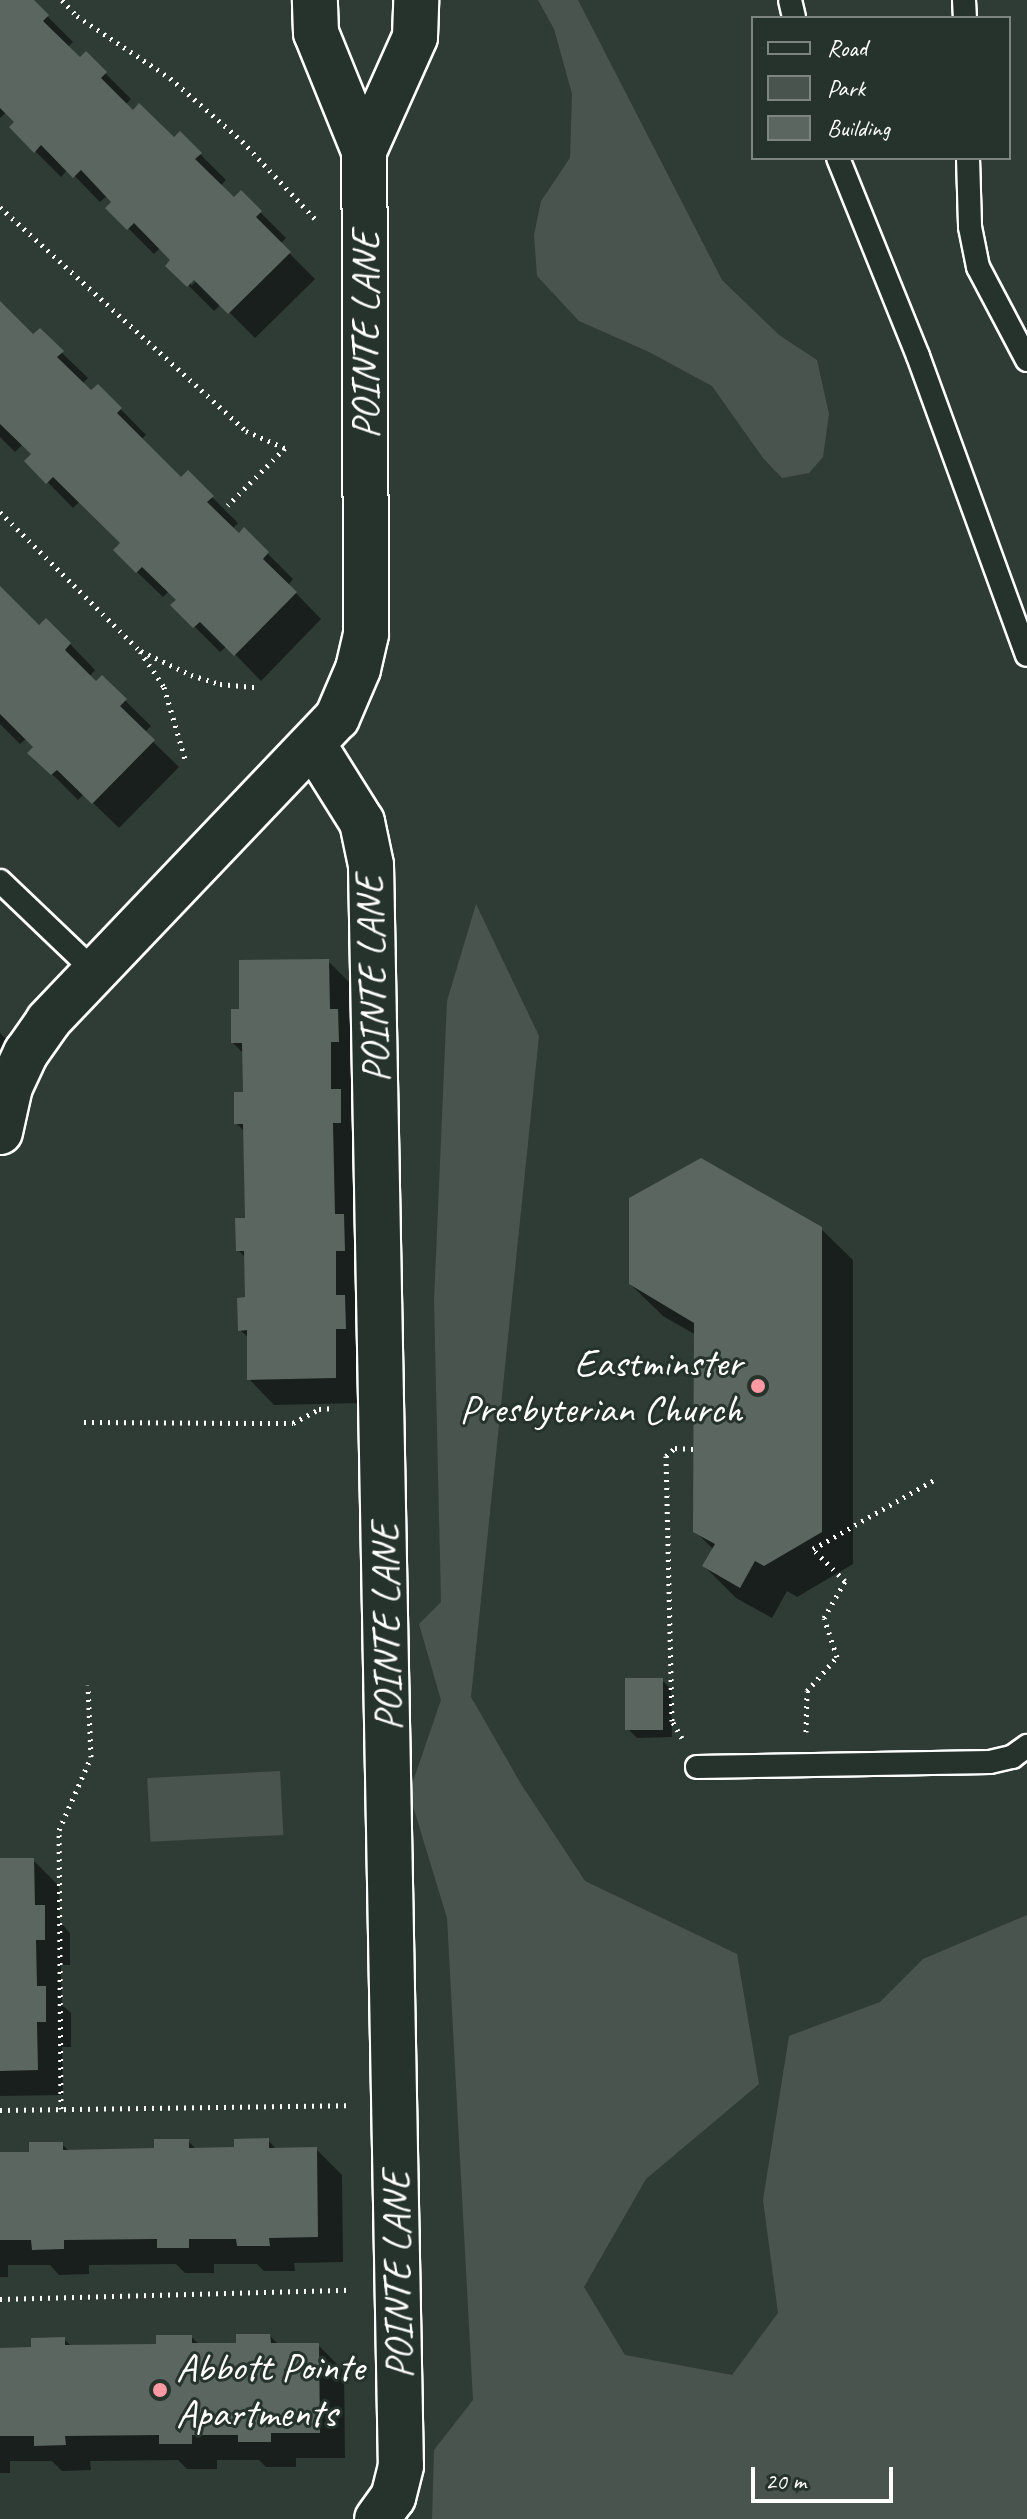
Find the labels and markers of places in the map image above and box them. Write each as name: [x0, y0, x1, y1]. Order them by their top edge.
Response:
place label: Eastminster Presbyterian Church: [458, 1339, 742, 1433]
marker: Eastminster Presbyterian Church: [749, 1377, 767, 1395]
place label: Abbott Pointe Apartments: [176, 2343, 364, 2437]
marker: Abbott Pointe Apartments: [151, 2381, 169, 2399]

